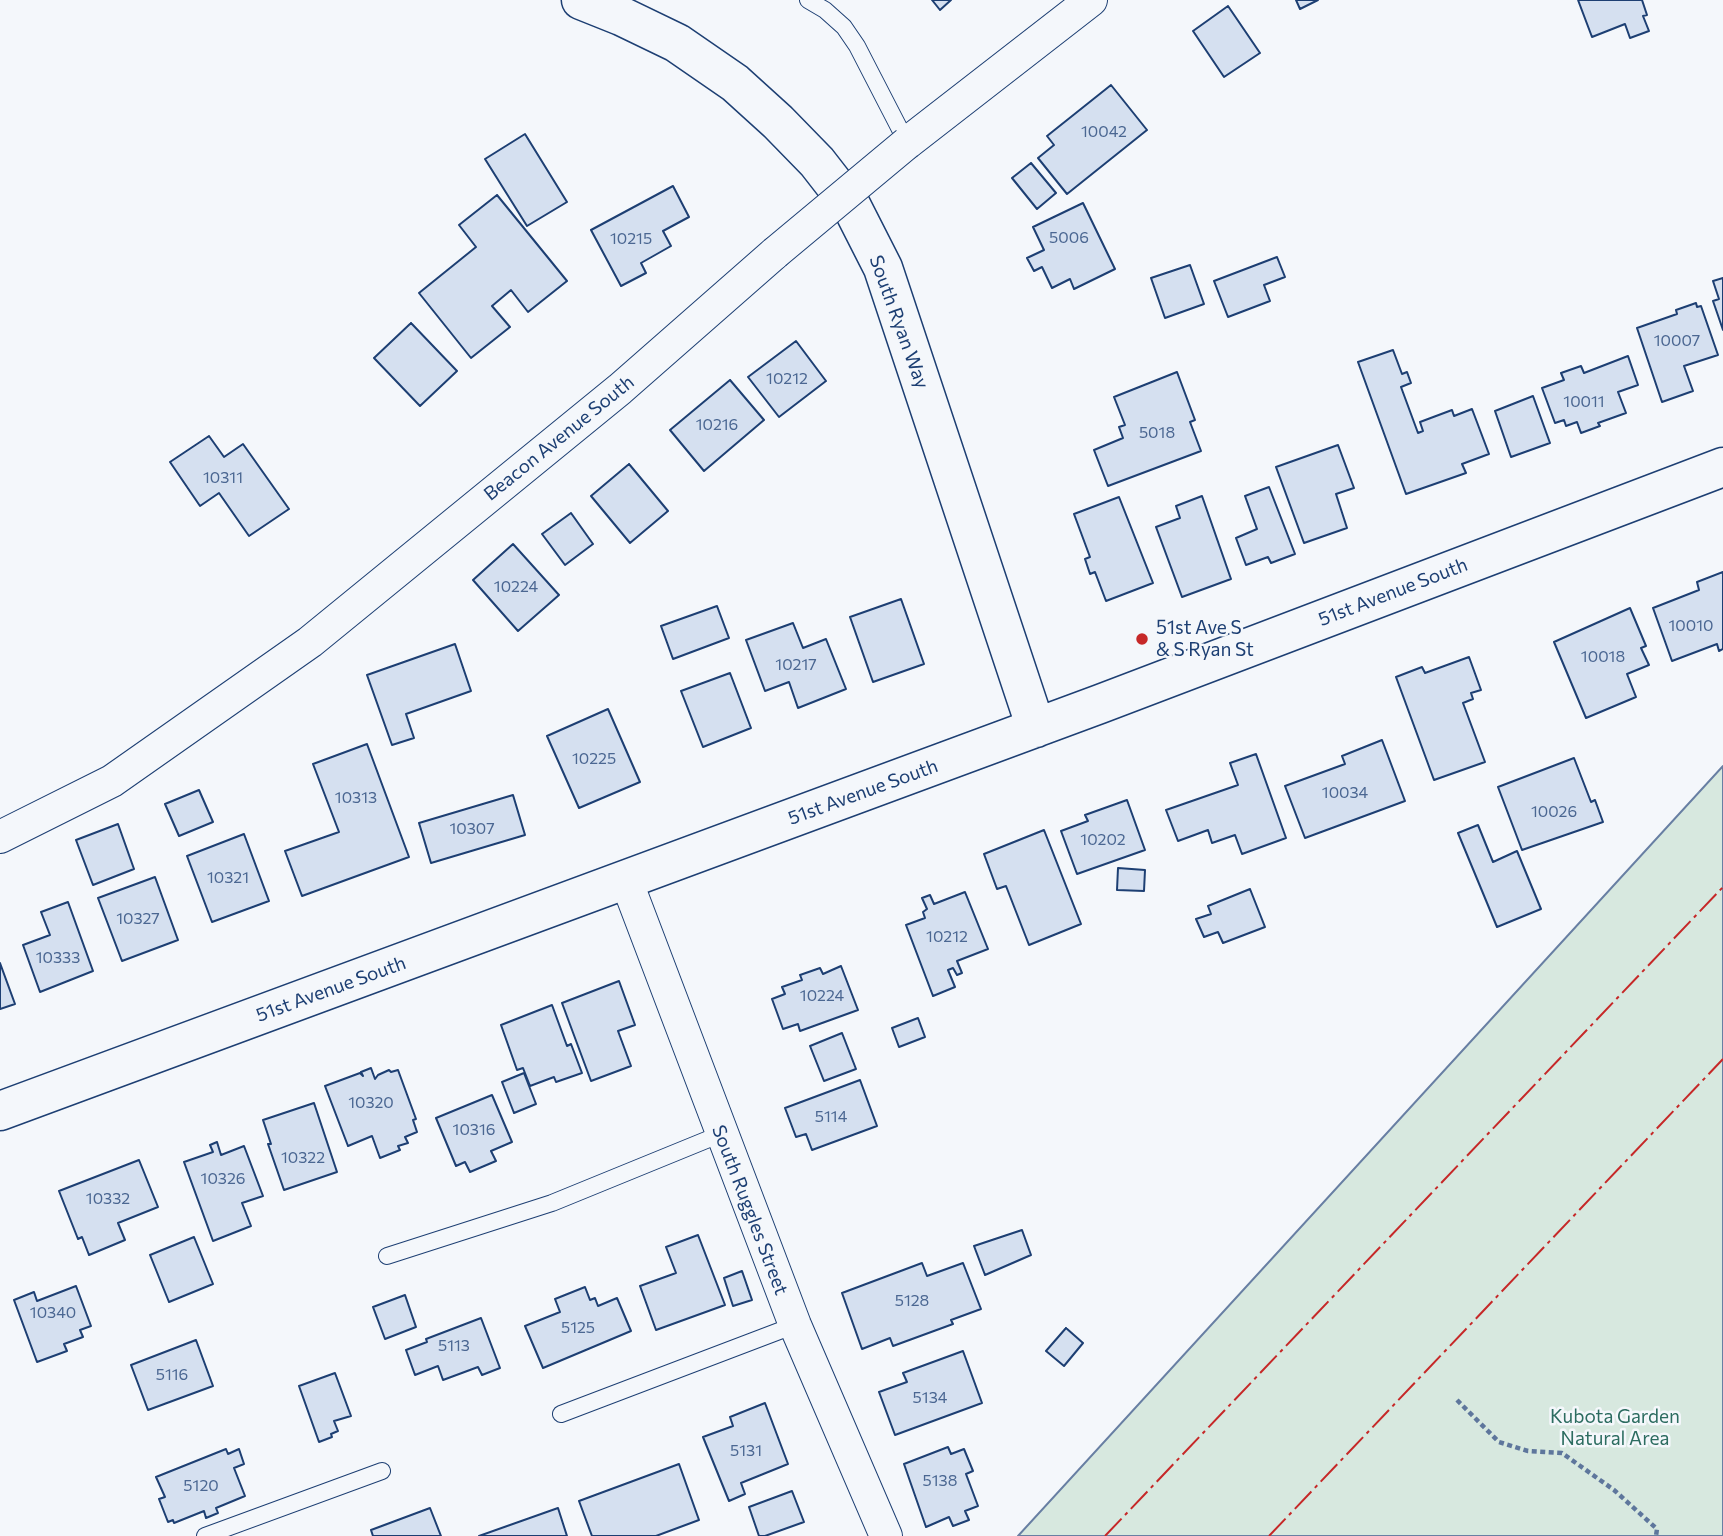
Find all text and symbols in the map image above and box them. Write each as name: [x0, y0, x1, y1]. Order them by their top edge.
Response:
house number: 10042: [1081, 122, 1127, 142]
house number: 5006: [1049, 228, 1089, 248]
house number: 10215: [610, 229, 652, 249]
street label: South Ryan Way: [864, 252, 934, 392]
house number: 10007: [1654, 331, 1700, 351]
house number: 10212: [766, 369, 808, 389]
street label: Beacon Avenue South: [479, 371, 639, 505]
house number: 10011: [1563, 392, 1605, 412]
house number: 10216: [696, 415, 738, 435]
house number: 5018: [1139, 423, 1175, 443]
house number: 10311: [203, 468, 243, 488]
street label: 51st Avenue South: [1315, 553, 1471, 631]
house number: 10224: [494, 577, 538, 597]
house number: 10010: [1669, 616, 1713, 636]
place label: 51st Ave S & S Ryan St: [1156, 617, 1254, 661]
marker: 51st Ave S & S Ryan St: [1134, 631, 1150, 647]
house number: 10018: [1581, 647, 1625, 667]
house number: 10217: [775, 655, 817, 675]
house number: 10225: [572, 749, 616, 769]
street label: 51st Avenue South: [785, 754, 941, 830]
house number: 10034: [1322, 783, 1368, 803]
house number: 10313: [335, 788, 377, 808]
house number: 10026: [1531, 802, 1577, 822]
house number: 10307: [449, 819, 495, 839]
house number: 10202: [1080, 830, 1126, 850]
house number: 10321: [207, 868, 249, 888]
house number: 10327: [116, 909, 160, 929]
house number: 10212: [926, 927, 968, 947]
house number: 10333: [36, 948, 80, 968]
street label: 51st Avenue South: [253, 951, 409, 1027]
house number: 10224: [800, 986, 844, 1006]
house number: 10320: [348, 1093, 394, 1113]
house number: 5114: [815, 1107, 847, 1127]
house number: 10316: [453, 1120, 495, 1140]
street label: South Ruggles Street: [707, 1122, 793, 1298]
house number: 10322: [281, 1148, 325, 1168]
house number: 10326: [201, 1169, 245, 1189]
house number: 10332: [86, 1189, 130, 1209]
house number: 5128: [895, 1291, 929, 1311]
house number: 10340: [30, 1303, 76, 1323]
house number: 5125: [561, 1318, 595, 1338]
house number: 5113: [438, 1336, 470, 1356]
house number: 5116: [156, 1365, 188, 1385]
house number: 5134: [913, 1388, 947, 1408]
park label: Kubota Garden Natural Area: [1550, 1406, 1680, 1450]
house number: 5131: [730, 1441, 762, 1461]
house number: 5138: [923, 1471, 957, 1491]
house number: 5120: [183, 1476, 219, 1496]

